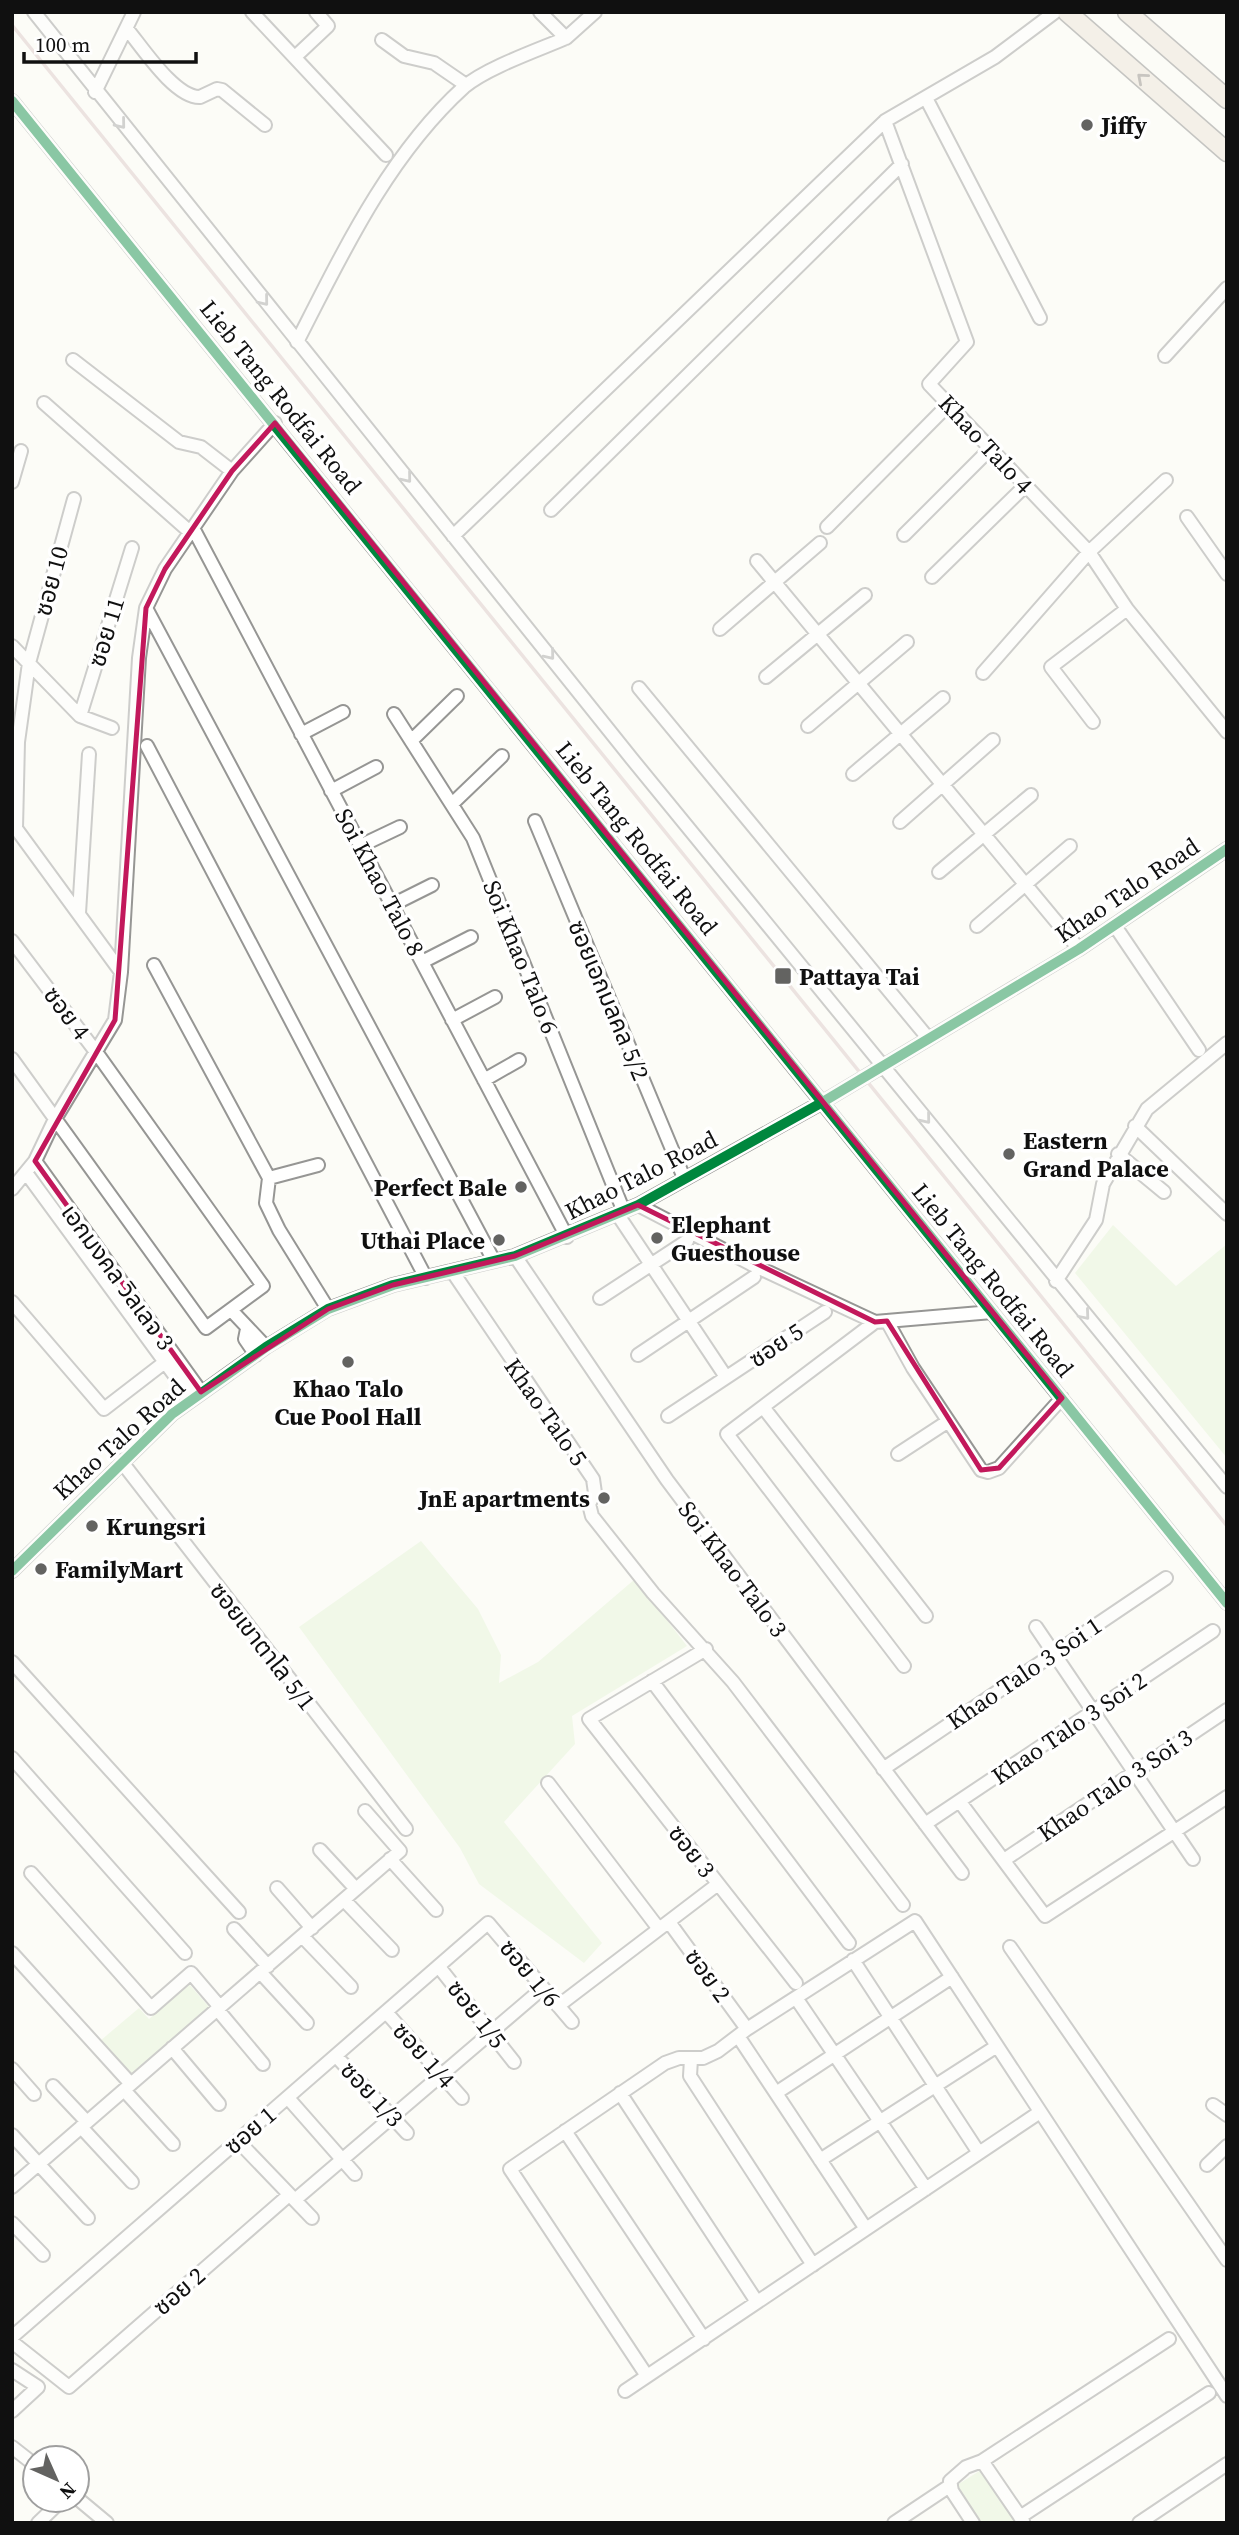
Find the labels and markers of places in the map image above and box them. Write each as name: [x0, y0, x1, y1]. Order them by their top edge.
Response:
place label: Jiffy: [1099, 109, 1147, 142]
marker: Jiffy: [1079, 117, 1095, 133]
place label: Pattaya Tai: [799, 960, 920, 993]
marker: Pattaya Tai: [773, 966, 793, 986]
place label: Eastern Grand Palace: [1023, 1124, 1169, 1185]
marker: Eastern Grand Palace: [1001, 1146, 1017, 1162]
place label: Perfect Bale: [374, 1171, 507, 1204]
marker: Perfect Bale: [513, 1179, 529, 1195]
place label: Elephant Guesthouse: [671, 1208, 800, 1269]
place label: Uthai Place: [360, 1224, 485, 1257]
marker: Elephant Guesthouse: [649, 1230, 665, 1246]
marker: Uthai Place: [491, 1232, 507, 1248]
marker: Khao Talo Cue Pool Hall: [340, 1354, 356, 1370]
place label: Khao Talo Cue Pool Hall: [274, 1372, 422, 1433]
place label: JnE apartments: [417, 1482, 590, 1515]
marker: JnE apartments: [596, 1490, 612, 1506]
place label: Krungsri: [106, 1510, 206, 1543]
marker: Krungsri: [84, 1518, 100, 1534]
place label: FamilyMart: [55, 1553, 183, 1586]
marker: FamilyMart: [33, 1561, 49, 1577]

